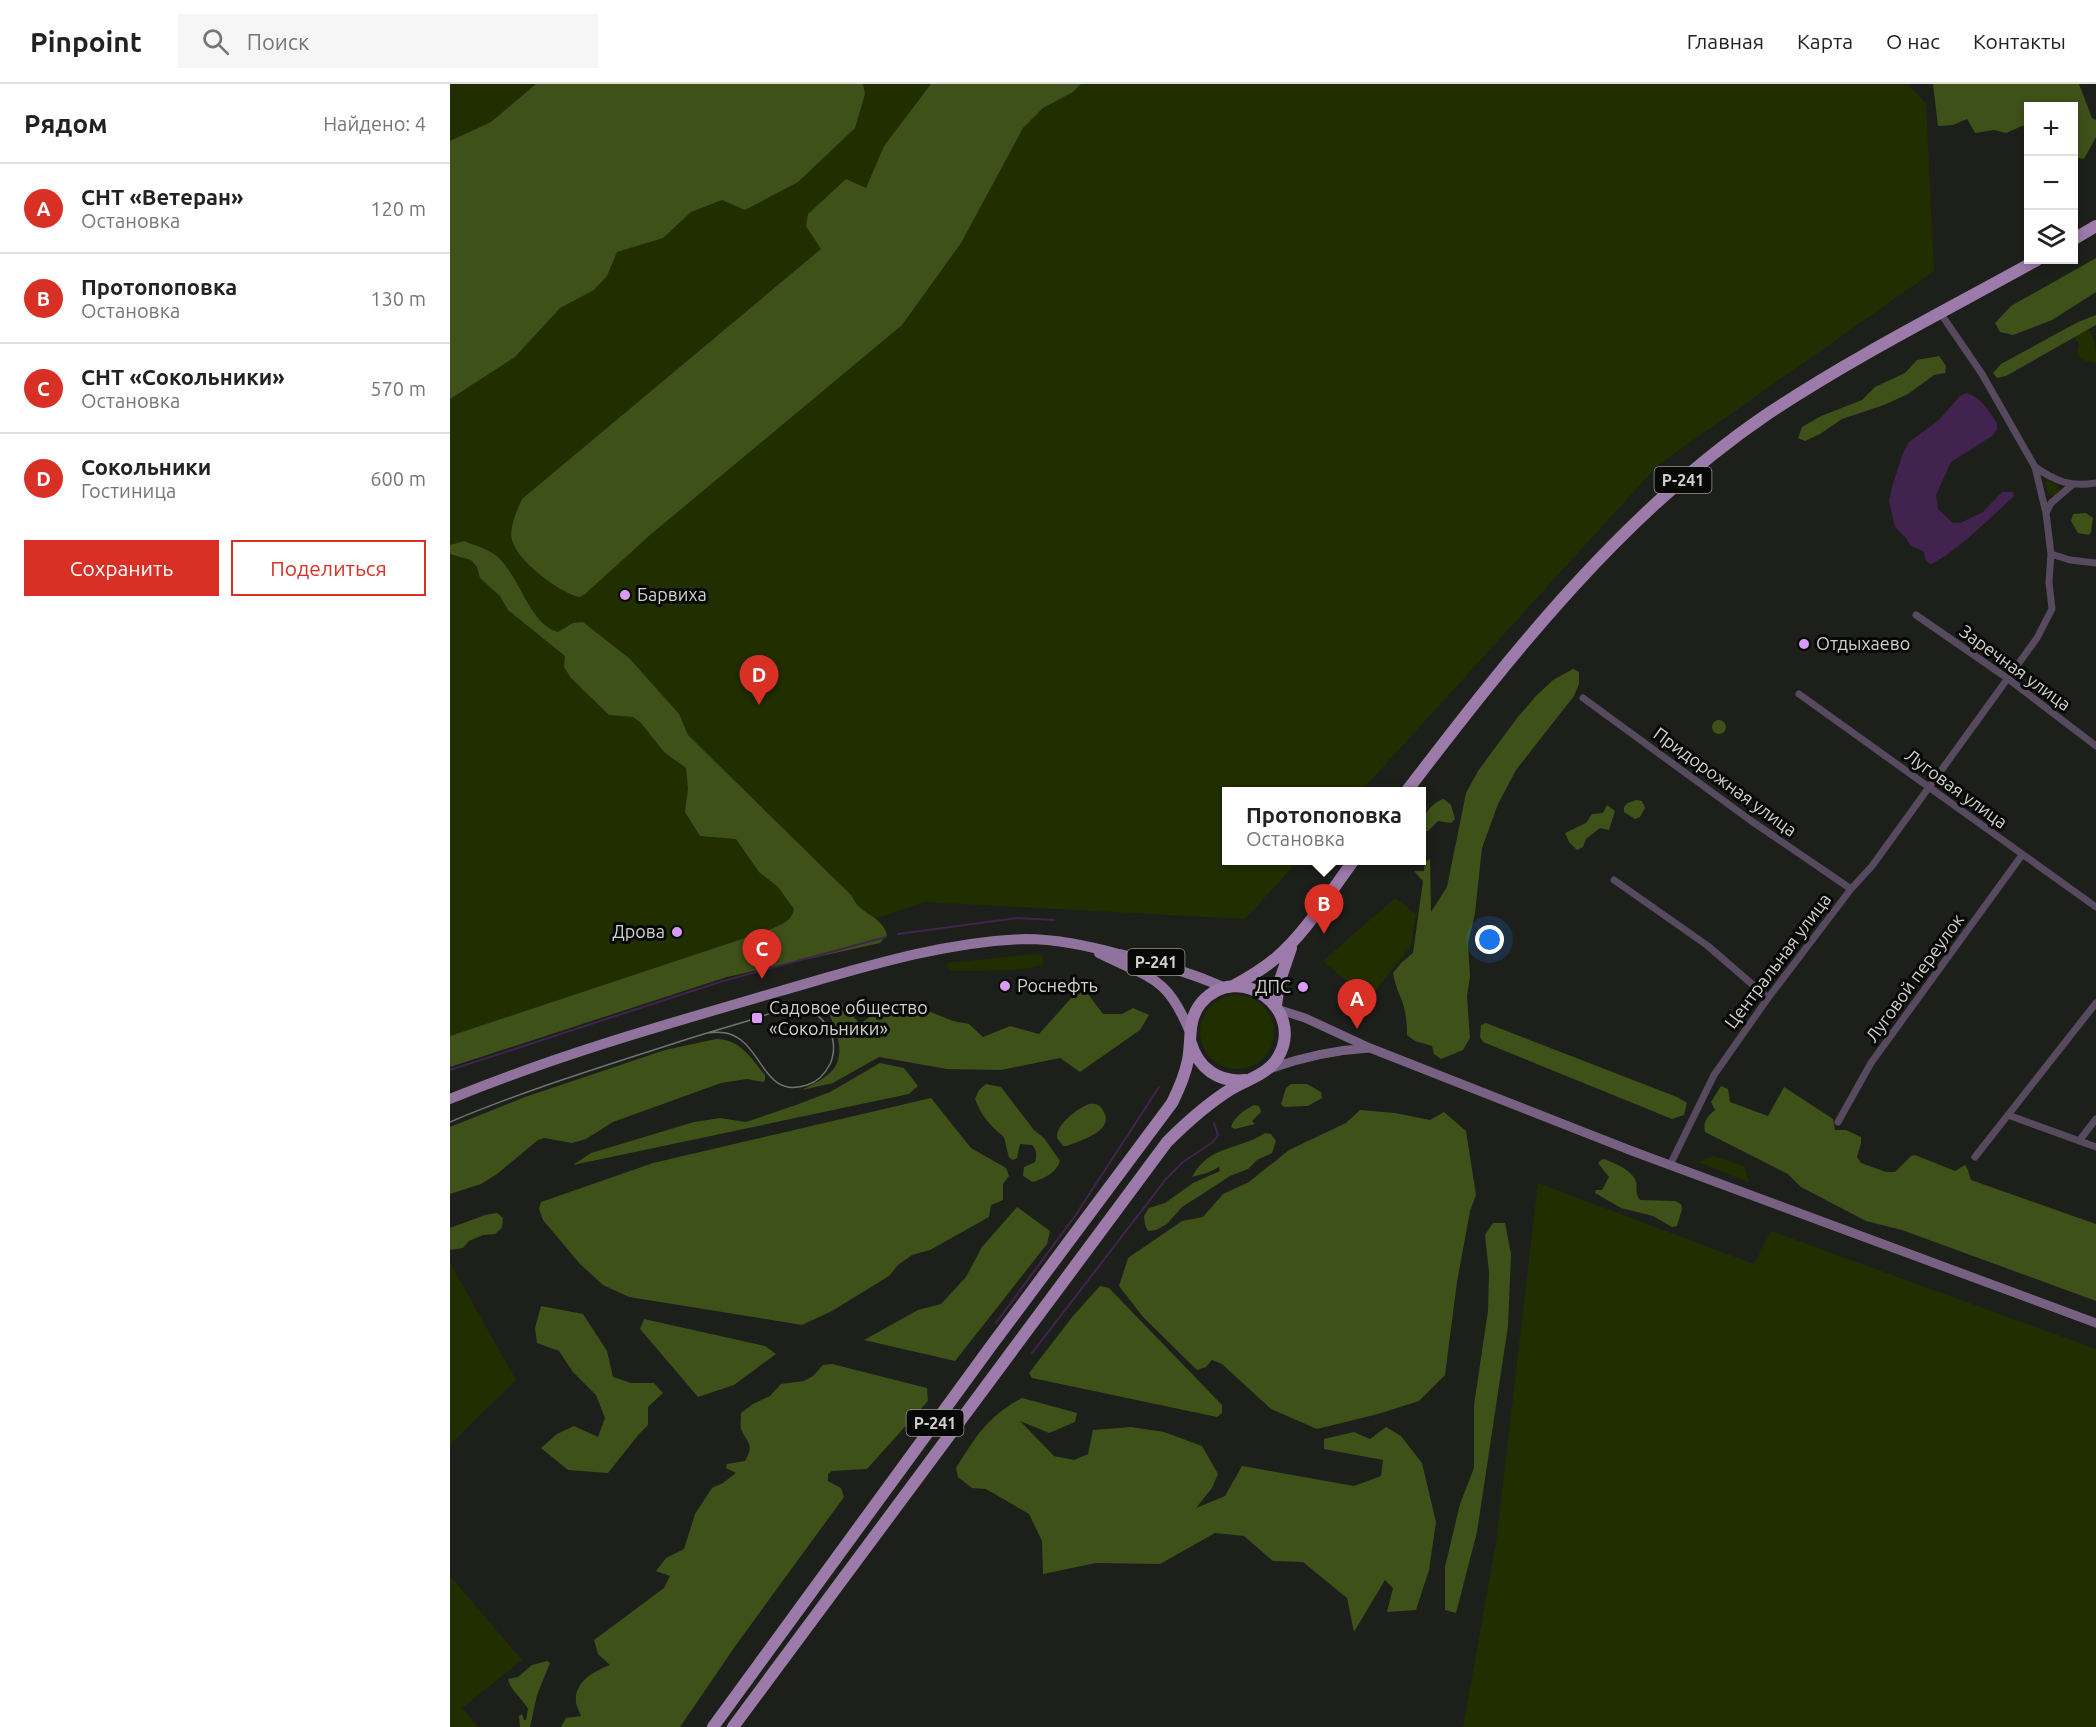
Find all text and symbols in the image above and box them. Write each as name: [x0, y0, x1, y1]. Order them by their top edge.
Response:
search box: [178, 14, 598, 68]
icon: search: [199, 25, 232, 58]
text: Pinpoint: [30, 26, 142, 57]
text: Поиск: [247, 29, 309, 54]
text: Главная: [1687, 29, 1764, 53]
text: Карта: [1797, 29, 1853, 53]
text: О нас: [1886, 29, 1940, 53]
text: Контакты: [1973, 29, 2066, 53]
map controls: [2024, 102, 2078, 264]
button: +: [2024, 102, 2078, 156]
text: Рядом: [24, 109, 108, 138]
text: Найдено: 4: [323, 112, 426, 135]
button: −: [2024, 156, 2078, 210]
text: СНТ «Ветеран»: [81, 184, 243, 209]
text: A: [36, 197, 51, 220]
text: 120 m: [370, 197, 426, 220]
text: Остановка: [81, 209, 180, 232]
button: layers: [2024, 210, 2078, 264]
text: Протопоповка: [81, 274, 237, 299]
text: B: [37, 287, 50, 310]
text: 130 m: [370, 287, 426, 310]
text: Остановка: [81, 299, 180, 322]
text: СНТ «Сокольники»: [81, 364, 285, 389]
text: C: [37, 377, 50, 400]
text: 570 m: [370, 377, 426, 400]
text: Остановка: [81, 389, 180, 412]
text: Сокольники: [81, 454, 211, 479]
text: D: [36, 467, 51, 490]
text: 600 m: [370, 467, 426, 490]
road number: Р-241: [1654, 467, 1712, 493]
text: Гостиница: [81, 479, 176, 502]
button: Сохранить: [24, 540, 219, 596]
button: Поделиться: [231, 540, 426, 596]
place label: Барвиха: [637, 584, 707, 604]
marker: Барвиха: [618, 588, 632, 602]
street label: Заречная улица: [1956, 620, 2075, 714]
place label: Отдыхаево: [1816, 633, 1910, 653]
marker: Отдыхаево: [1797, 637, 1811, 651]
pin: D: [740, 656, 778, 705]
street label: Придорожная улица: [1650, 723, 1801, 840]
street label: Луговая улица: [1902, 744, 2011, 832]
popup: [1222, 787, 1426, 865]
text: Протопоповка: [1246, 802, 1402, 827]
text: Остановка: [1246, 827, 1345, 850]
pin: B: [1304, 884, 1344, 934]
street label: Центральная улица: [1720, 889, 1834, 1032]
street label: Луговой переулок: [1861, 909, 1967, 1045]
place label: Дрова: [612, 921, 665, 941]
marker: Дрова: [670, 925, 684, 939]
your location: [1475, 925, 1504, 954]
pin: C: [742, 930, 782, 979]
road number: Р-241: [1128, 949, 1184, 975]
place label: Роснефть: [1017, 975, 1098, 995]
place label: ДПС: [1255, 976, 1291, 996]
marker: Роснефть: [998, 979, 1012, 993]
marker: ДПС: [1296, 980, 1310, 994]
pin: A: [1338, 980, 1376, 1029]
place label: Садовое общество «Сокольники»: [769, 997, 928, 1038]
marker: Садовое общество «Сокольники»: [750, 1011, 764, 1025]
road number: Р-241: [906, 1410, 964, 1436]

